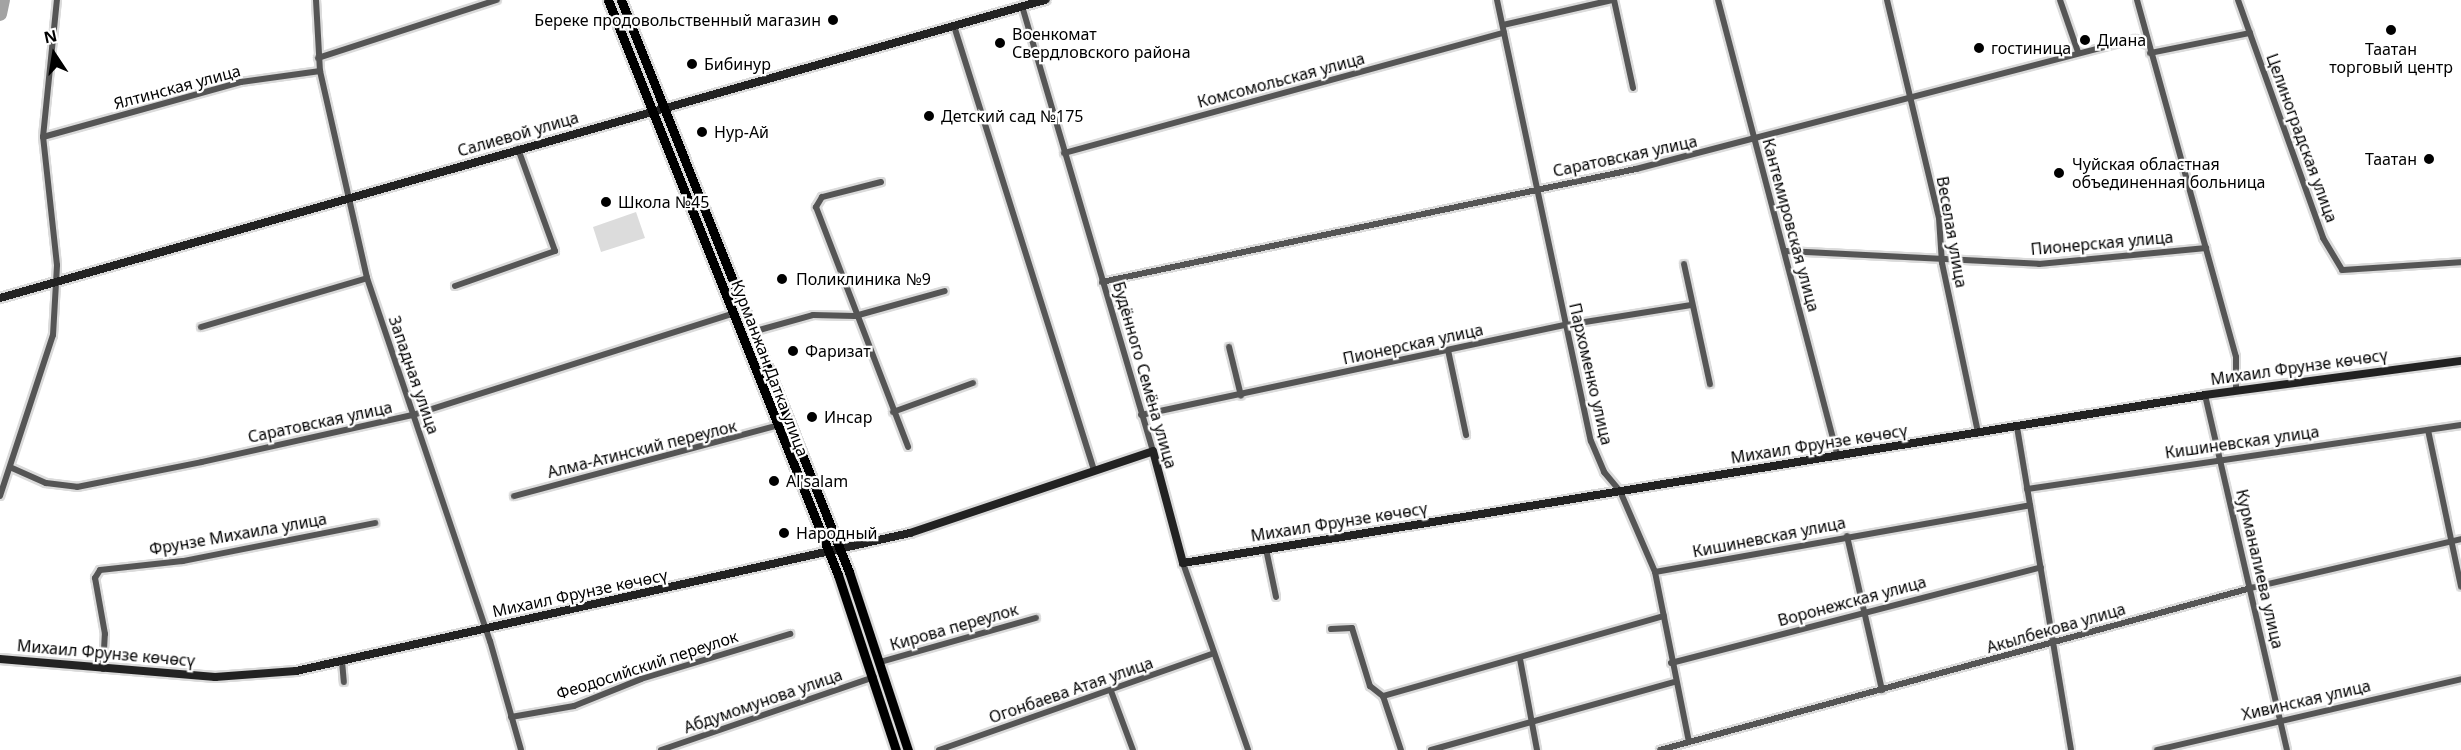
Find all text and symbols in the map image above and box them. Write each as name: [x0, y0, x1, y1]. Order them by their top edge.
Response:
place label: Береке продовольственный магазин: [534, 10, 821, 30]
marker: Береке продовольственный магазин: [826, 13, 840, 27]
marker: Таатан торговый центр: [2384, 23, 2398, 37]
north arrow: [24, 24, 84, 84]
text: N: [42, 24, 59, 49]
place label: Военкомат Свердловского района: [1012, 24, 1191, 62]
place label: Диана: [2097, 30, 2146, 50]
marker: Диана: [2078, 33, 2092, 47]
marker: Военкомат Свердловского района: [993, 36, 1007, 50]
place label: гостиница: [1991, 38, 2071, 58]
place label: Таатан торговый центр: [2329, 39, 2453, 77]
marker: гостиница: [1972, 41, 1986, 55]
street label: Комсомольская улица: [1195, 48, 1367, 112]
street label: Целиноградская улица: [2262, 51, 2342, 225]
place label: Бибинур: [704, 54, 771, 74]
marker: Бибинур: [685, 57, 699, 71]
street label: Ялтинская улица: [111, 61, 243, 113]
place label: Детский сад №175: [941, 106, 1083, 126]
street label: Салиевой улица: [455, 108, 581, 160]
marker: Детский сад №175: [922, 109, 936, 123]
place label: Нур-Ай: [714, 122, 769, 142]
marker: Нур-Ай: [695, 125, 709, 139]
street label: Саратовская улица: [1551, 131, 1699, 181]
street label: Кантемировская улица: [1759, 136, 1823, 314]
place label: Таатан: [2365, 149, 2417, 169]
marker: Таатан: [2422, 152, 2436, 166]
place label: Чуйская областная объединенная больница: [2072, 154, 2265, 192]
marker: Чуйская областная объединенная больница: [2050, 164, 2068, 182]
street label: Веселая улица: [1933, 175, 1971, 289]
place label: Школа №45: [618, 192, 709, 212]
marker: Школа №45: [599, 195, 613, 209]
street label: Пионерская улица: [2030, 227, 2174, 259]
place label: Поликлиника №9: [796, 269, 931, 289]
marker: Поликлиника №9: [773, 270, 791, 288]
street label: Курманжан Датка улица: [727, 277, 813, 459]
street label: Будённого Семёна улица: [1109, 279, 1181, 471]
street label: Пархоменко улица: [1565, 301, 1617, 447]
street label: Западная улица: [385, 313, 443, 437]
street label: Пионерская улица: [1341, 320, 1485, 368]
place label: Фаризат: [805, 341, 871, 361]
marker: Фаризат: [786, 344, 800, 358]
street label: Михаил Фрунзе көчөсү: [2209, 345, 2389, 389]
street label: Саратовская улица: [246, 397, 394, 447]
place label: Инсар: [824, 407, 872, 427]
marker: Инсар: [805, 410, 819, 424]
street label: Алма-Атинский переулок: [545, 416, 739, 482]
street label: Михаил Фрунзе көчөсү: [1729, 421, 1909, 467]
street label: Кишиневская улица: [2164, 422, 2320, 462]
place label: Al'salam: [786, 471, 848, 491]
marker: Al'salam: [767, 474, 781, 488]
street label: Курманалиева улица: [2232, 487, 2288, 651]
street label: Михаил Фрунзе көчөсү: [1249, 499, 1429, 545]
street label: Фрунзе Михаила улица: [148, 509, 328, 559]
street label: Кишиневская улица: [1691, 513, 1847, 561]
place label: Народный: [796, 523, 877, 543]
marker: Народный: [777, 526, 791, 540]
street label: Михаил Фрунзе көчөсү: [491, 565, 669, 621]
street label: Воронежская улица: [1776, 572, 1928, 630]
street label: Акылбекова улица: [1984, 599, 2128, 657]
street label: Кирова переулок: [888, 600, 1020, 654]
street label: Феодосийский переулок: [554, 627, 740, 703]
street label: Михаил Фрунзе көчөсү: [16, 636, 196, 670]
street label: Огонбаева Атая улица: [986, 653, 1156, 727]
street label: Абдумомунова улица: [681, 665, 845, 737]
street label: Хивинская улица: [2240, 676, 2372, 724]

